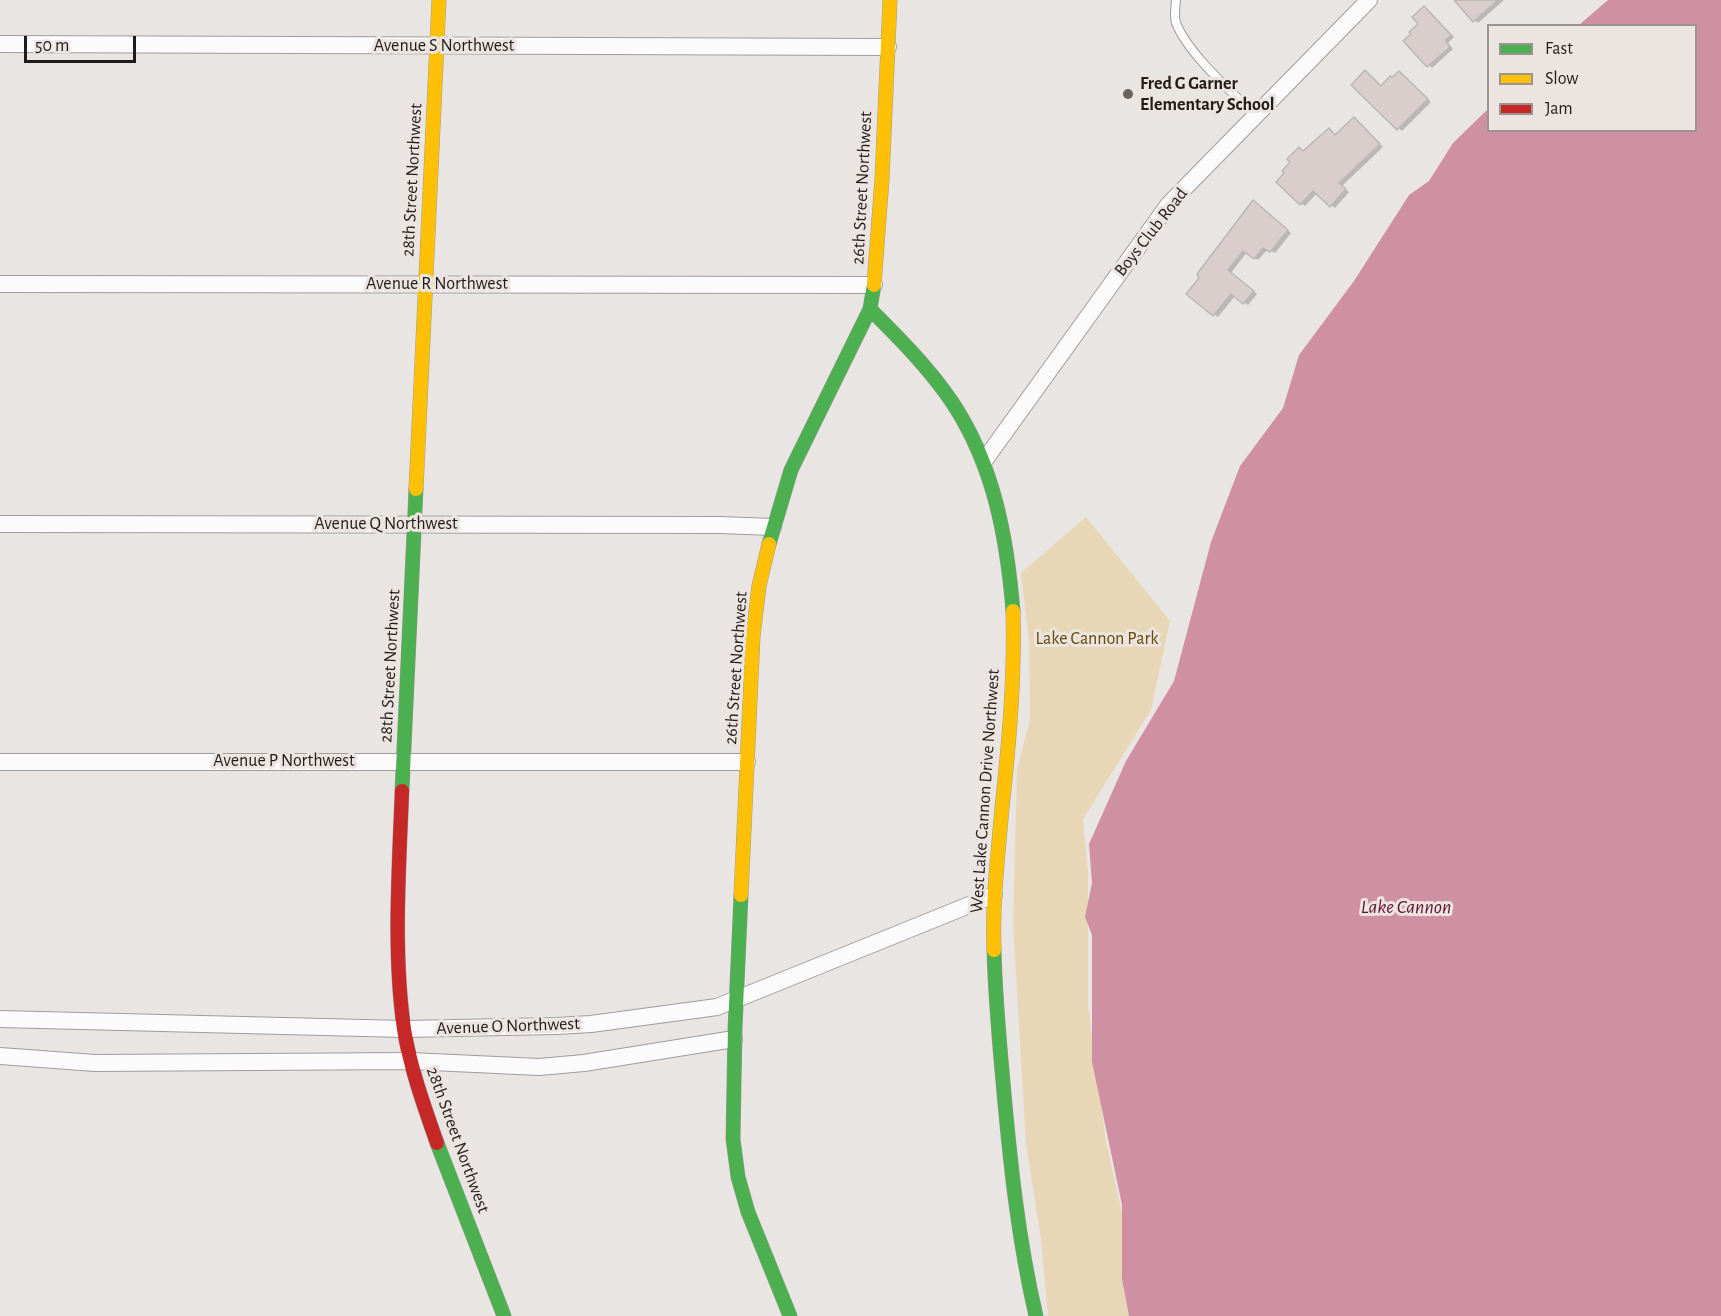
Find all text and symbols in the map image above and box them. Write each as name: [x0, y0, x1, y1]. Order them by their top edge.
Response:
scale bar: [27, 24, 140, 62]
legend: [1487, 24, 1697, 132]
street label: Avenue S Northwest: [374, 35, 514, 57]
text: 50 m: [35, 37, 69, 55]
text: Fast: [1545, 40, 1573, 58]
text: Slow: [1545, 70, 1578, 88]
place label: Fred G Garner Elementary School: [1140, 73, 1275, 116]
marker: Fred G Garner Elementary School: [1121, 87, 1135, 101]
text: Jam: [1545, 100, 1573, 118]
street label: 28th Street Northwest: [397, 103, 427, 257]
street label: 26th Street Northwest: [847, 111, 877, 265]
street label: Boys Club Road: [1110, 183, 1192, 281]
street label: Avenue R Northwest: [366, 273, 508, 295]
street label: Avenue Q Northwest: [314, 513, 458, 535]
street label: 28th Street Northwest: [375, 589, 405, 743]
street label: 26th Street Northwest: [720, 591, 752, 745]
park label: Lake Cannon Park: [1036, 628, 1158, 650]
street label: West Lake Cannon Drive Northwest: [966, 668, 1004, 914]
street label: Avenue P Northwest: [213, 750, 355, 772]
water label: Lake Cannon: [1361, 895, 1451, 919]
street label: Avenue O Northwest: [436, 1013, 580, 1039]
street label: 28th Street Northwest: [422, 1064, 494, 1216]

